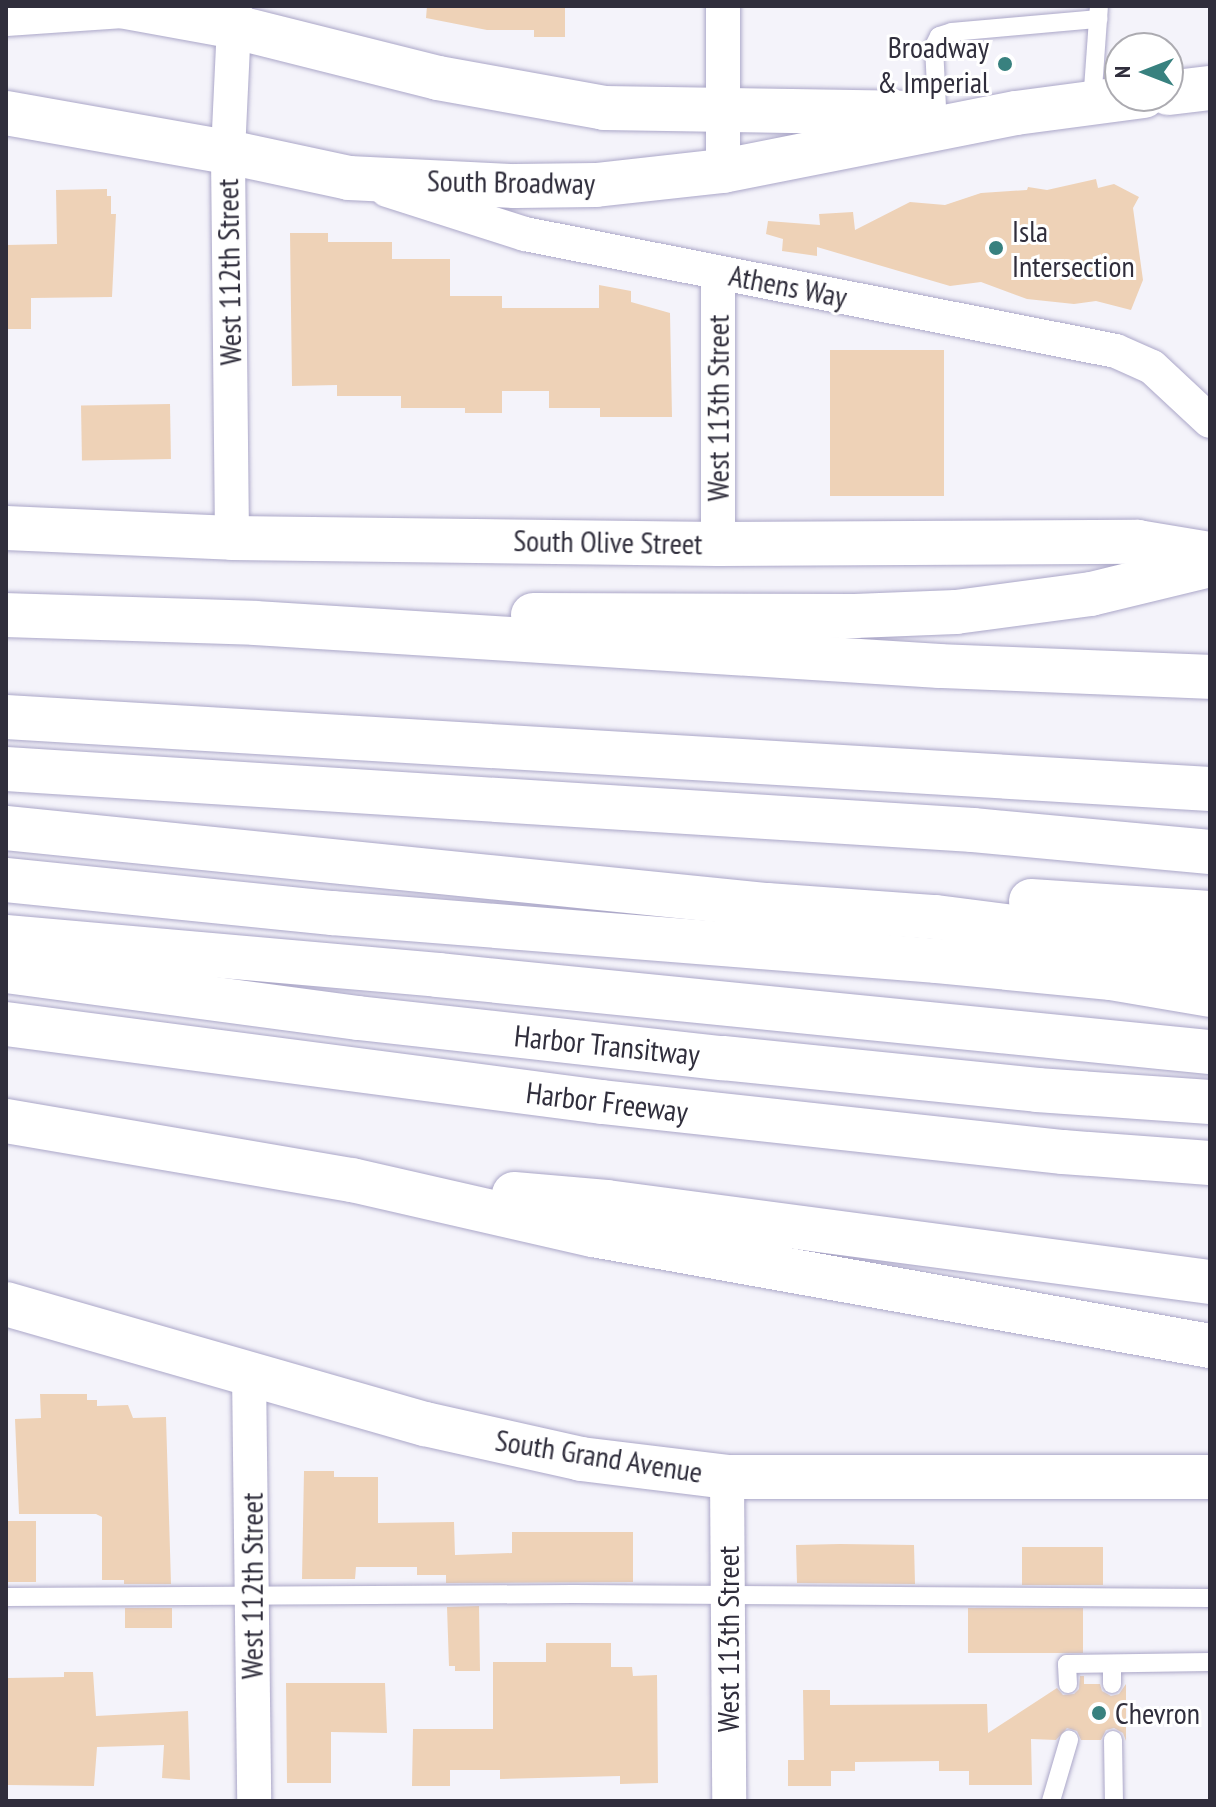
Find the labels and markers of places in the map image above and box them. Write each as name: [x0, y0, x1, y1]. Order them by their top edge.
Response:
place label: Broadway & Imperial: [877, 29, 989, 100]
marker: Broadway & Imperial: [996, 55, 1014, 73]
place label: Isla Intersection: [1012, 213, 1135, 284]
marker: Isla Intersection: [987, 239, 1005, 257]
place label: Chevron: [1115, 1695, 1200, 1731]
marker: Chevron: [1090, 1704, 1108, 1722]

